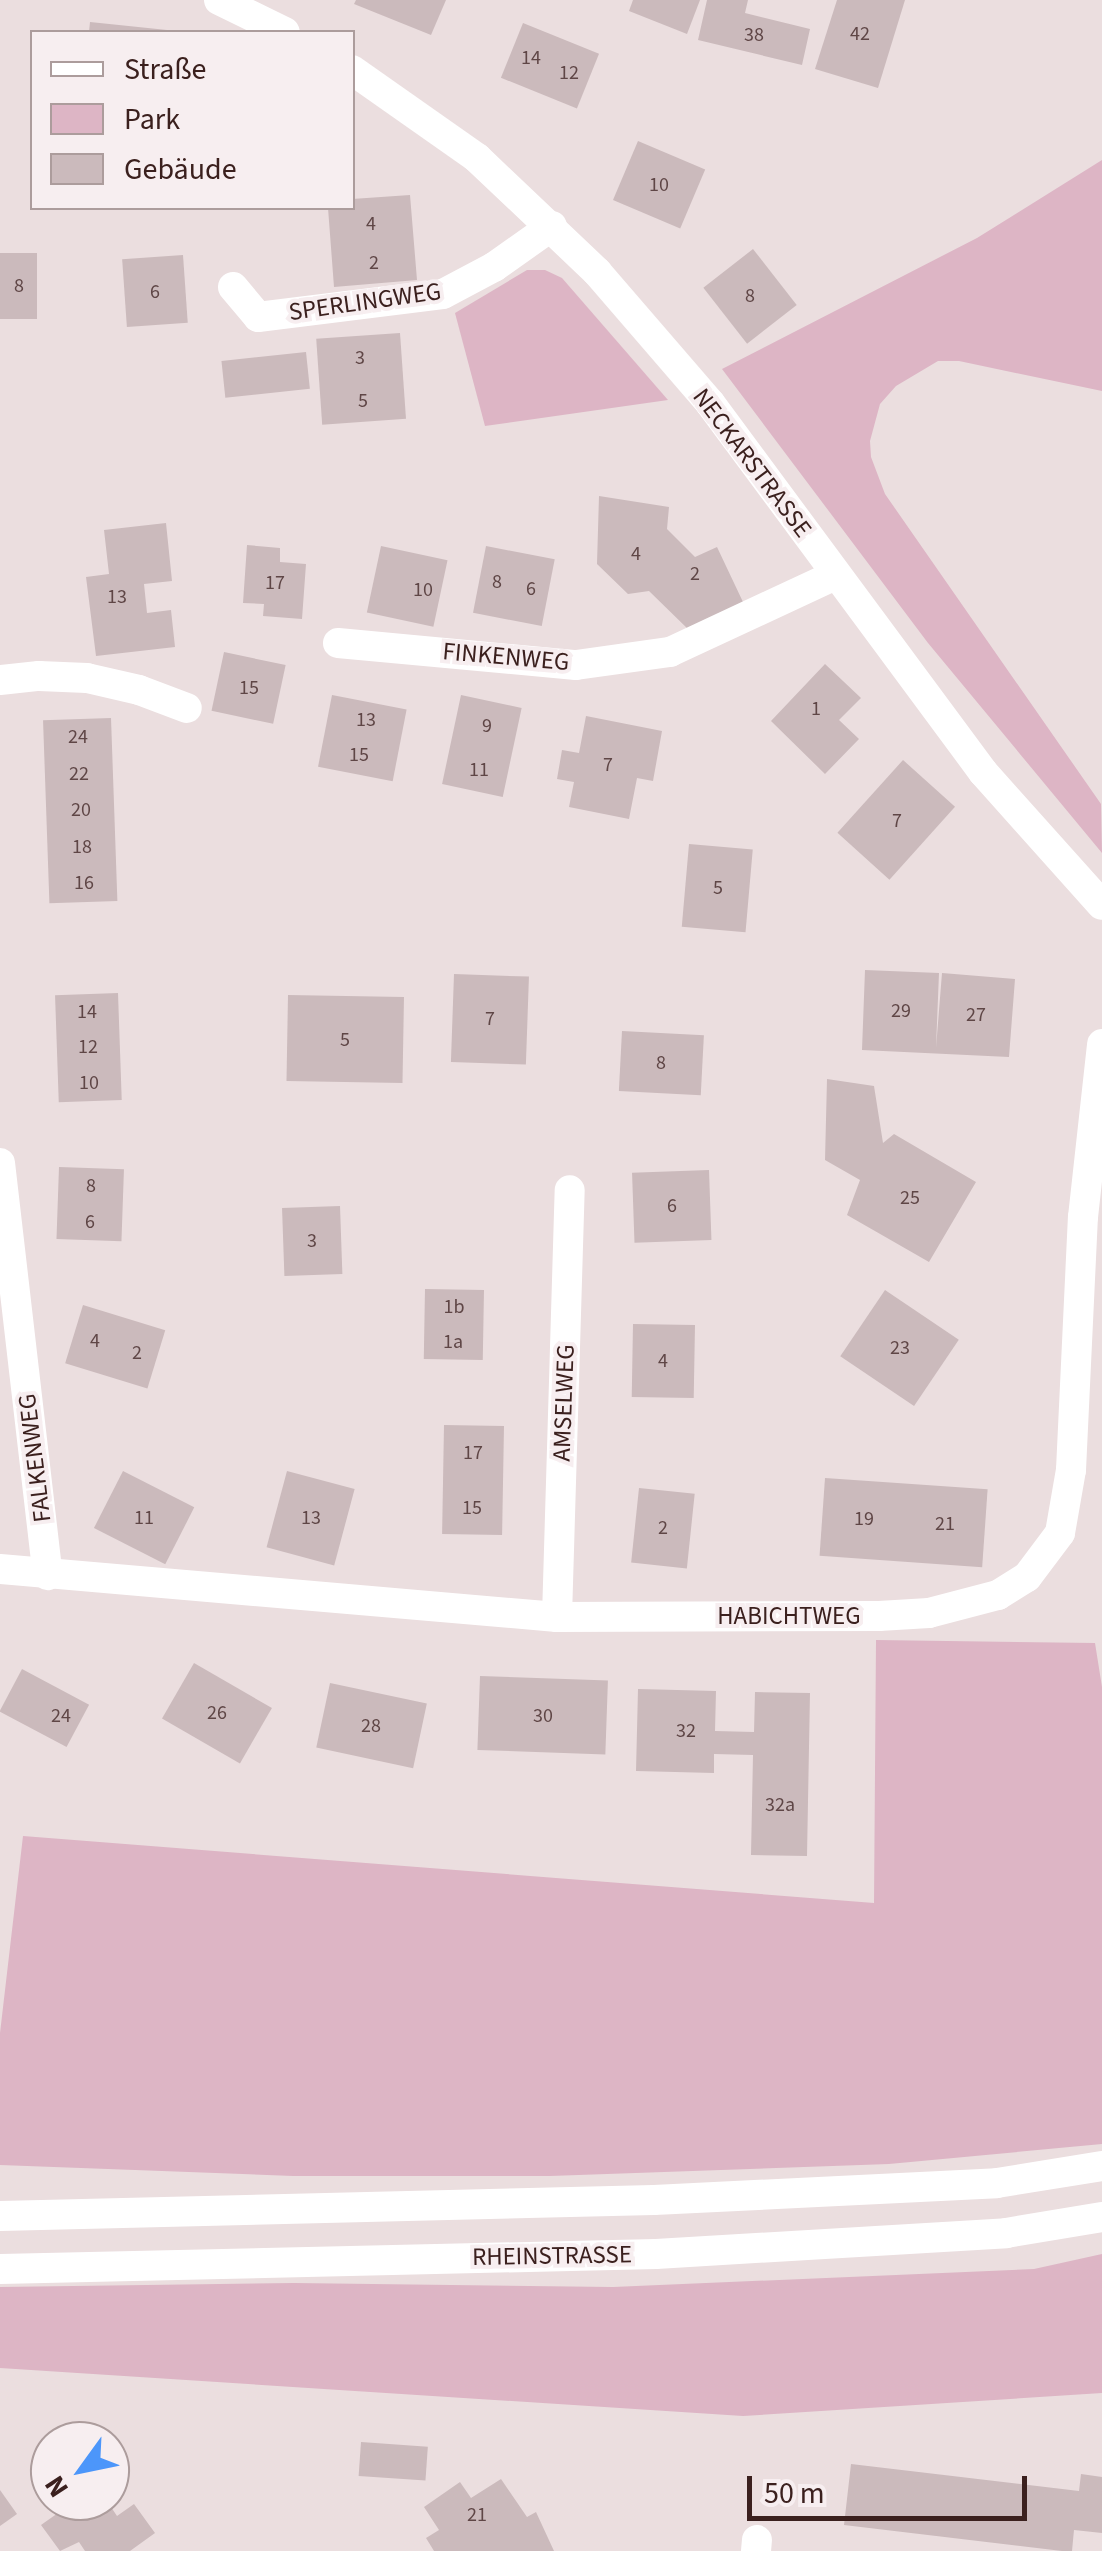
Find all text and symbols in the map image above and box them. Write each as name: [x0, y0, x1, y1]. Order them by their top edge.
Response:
house number: 42: [850, 22, 870, 46]
house number: 38: [744, 23, 764, 47]
legend: [30, 30, 355, 210]
house number: 14: [521, 46, 541, 70]
text: Straße: [124, 48, 206, 91]
house number: 12: [559, 61, 579, 85]
text: Park: [124, 98, 180, 141]
text: Gebäude: [124, 148, 237, 191]
house number: 10: [649, 173, 669, 197]
house number: 4: [366, 212, 376, 236]
house number: 2: [369, 251, 379, 275]
house number: 8: [14, 274, 24, 298]
street label: SPERLINGWEG: [287, 276, 443, 328]
house number: 6: [150, 280, 160, 304]
house number: 8: [745, 284, 755, 308]
house number: 3: [355, 346, 365, 370]
street label: NECKARSTRASSE: [686, 383, 818, 543]
house number: 5: [358, 389, 368, 413]
house number: 4: [631, 542, 641, 566]
house number: 2: [690, 562, 700, 586]
house number: 8: [492, 570, 502, 594]
house number: 17: [265, 571, 285, 595]
house number: 6: [526, 577, 536, 601]
house number: 10: [413, 578, 433, 602]
house number: 13: [107, 585, 127, 609]
street label: FINKENWEG: [441, 637, 571, 677]
house number: 15: [239, 676, 259, 700]
house number: 1: [811, 697, 821, 721]
house number: 13: [356, 708, 376, 732]
house number: 9: [482, 714, 492, 738]
house number: 24: [68, 725, 88, 749]
house number: 15: [349, 743, 369, 767]
house number: 7: [603, 753, 613, 777]
house number: 11: [469, 758, 489, 782]
house number: 22: [69, 762, 89, 786]
house number: 20: [71, 798, 91, 822]
house number: 7: [892, 809, 902, 833]
house number: 18: [72, 835, 92, 859]
house number: 16: [74, 871, 94, 895]
house number: 5: [713, 876, 723, 900]
house number: 29: [891, 999, 911, 1023]
house number: 14: [77, 1000, 97, 1024]
house number: 27: [966, 1003, 986, 1027]
house number: 7: [485, 1007, 495, 1031]
house number: 5: [340, 1028, 350, 1052]
house number: 12: [78, 1035, 98, 1059]
house number: 8: [656, 1051, 666, 1075]
house number: 10: [79, 1071, 99, 1095]
house number: 8: [86, 1174, 96, 1198]
house number: 25: [900, 1186, 920, 1210]
house number: 6: [667, 1194, 677, 1218]
house number: 6: [85, 1210, 95, 1234]
house number: 3: [307, 1229, 317, 1253]
house number: 1b: [444, 1295, 464, 1319]
house number: 4: [90, 1329, 100, 1353]
house number: 1a: [443, 1330, 463, 1354]
house number: 23: [890, 1336, 910, 1360]
house number: 2: [132, 1341, 142, 1365]
street label: AMSELWEG: [547, 1344, 581, 1462]
house number: 4: [658, 1349, 668, 1373]
street label: FALKENWEG: [12, 1392, 58, 1524]
house number: 17: [463, 1441, 483, 1465]
house number: 15: [462, 1496, 482, 1520]
house number: 11: [134, 1506, 154, 1530]
house number: 13: [301, 1506, 321, 1530]
house number: 19: [854, 1507, 874, 1531]
house number: 21: [935, 1512, 955, 1536]
house number: 2: [658, 1516, 668, 1540]
street label: HABICHTWEG: [717, 1601, 861, 1631]
house number: 26: [207, 1701, 227, 1725]
house number: 24: [51, 1704, 71, 1728]
house number: 30: [533, 1704, 553, 1728]
house number: 28: [361, 1714, 381, 1738]
house number: 32: [676, 1719, 696, 1743]
house number: 32a: [765, 1793, 795, 1817]
street label: RHEINSTRASSE: [472, 2240, 632, 2272]
north arrow: [30, 2421, 130, 2521]
scale bar: [752, 2456, 1032, 2518]
text: N: [35, 2468, 78, 2505]
text: 50 m: [764, 2472, 825, 2515]
house number: 21: [467, 2503, 487, 2527]

